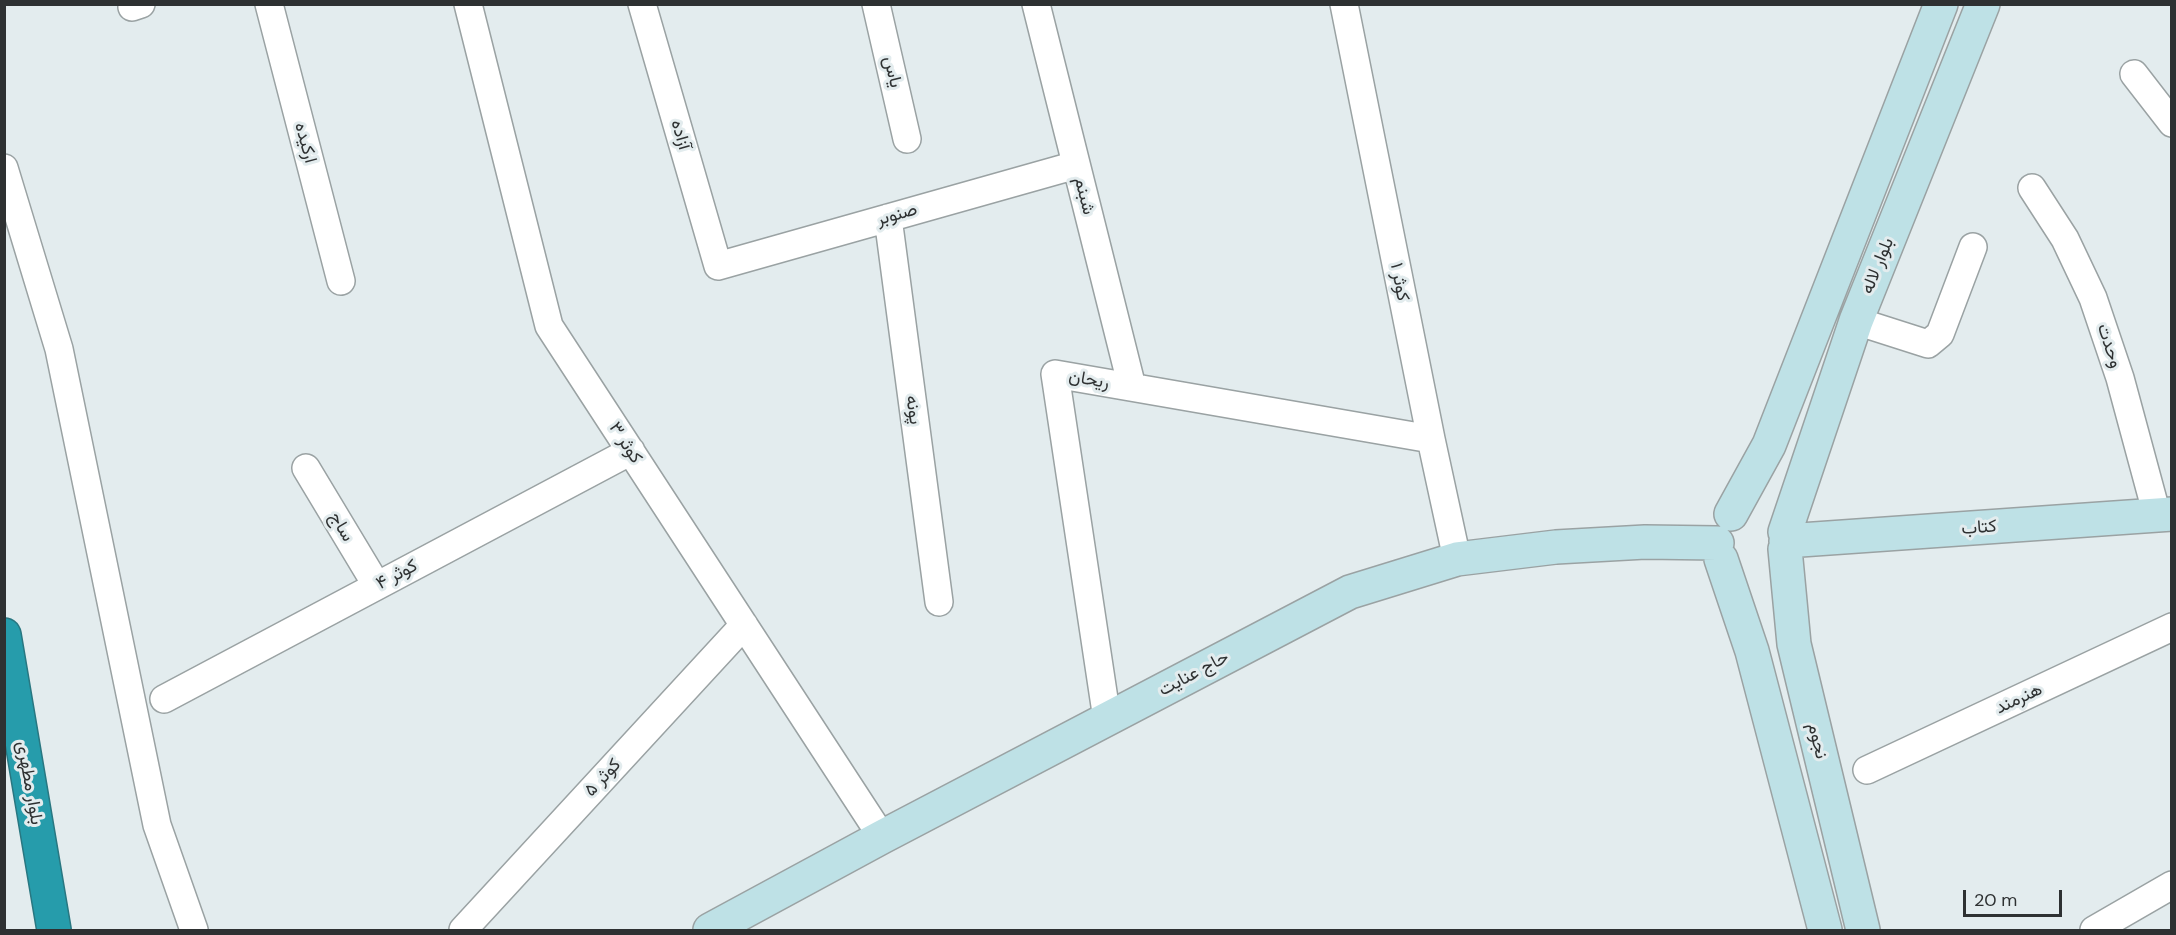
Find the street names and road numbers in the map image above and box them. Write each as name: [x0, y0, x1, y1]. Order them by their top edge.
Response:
street label: یاس: [878, 54, 906, 90]
street label: آزاده: [665, 117, 695, 153]
street label: ارکیده: [289, 120, 321, 166]
street label: شبنم: [1069, 175, 1099, 217]
street label: صنوبر: [874, 199, 920, 231]
street label: بلوار لاله: [1857, 235, 1899, 297]
street label: کوثر ۱: [1385, 261, 1413, 303]
street label: وحدت: [2092, 321, 2126, 371]
street label: ریحان: [1067, 366, 1111, 394]
street label: پونه: [900, 394, 926, 426]
street label: کوثر ۳: [604, 418, 646, 468]
street label: ساج: [324, 508, 358, 546]
street label: کتاب: [1961, 516, 1997, 540]
street label: کوثر ۴: [373, 555, 421, 595]
street label: حاج عنایت: [1155, 647, 1233, 701]
street label: هنرمند: [1992, 679, 2046, 719]
street label: نجوم: [1802, 721, 1832, 761]
street label: بلوار مطهری: [11, 740, 47, 826]
street label: کوثر ۵: [580, 755, 626, 801]

